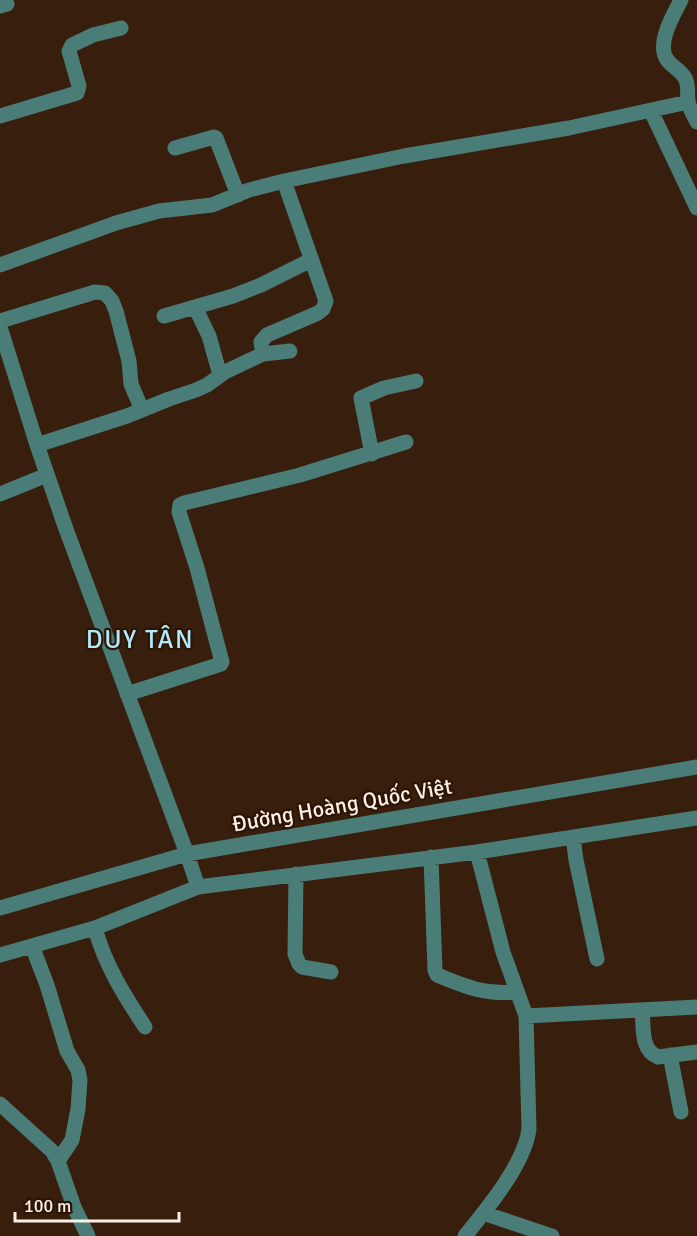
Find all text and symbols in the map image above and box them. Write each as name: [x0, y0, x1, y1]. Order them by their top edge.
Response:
district label: DUY TÂN: [86, 624, 194, 656]
street label: Đường Hoàng Quốc Việt: [230, 772, 454, 838]
scale bar: [15, 1185, 178, 1223]
text: 100 m: [24, 1195, 71, 1217]

